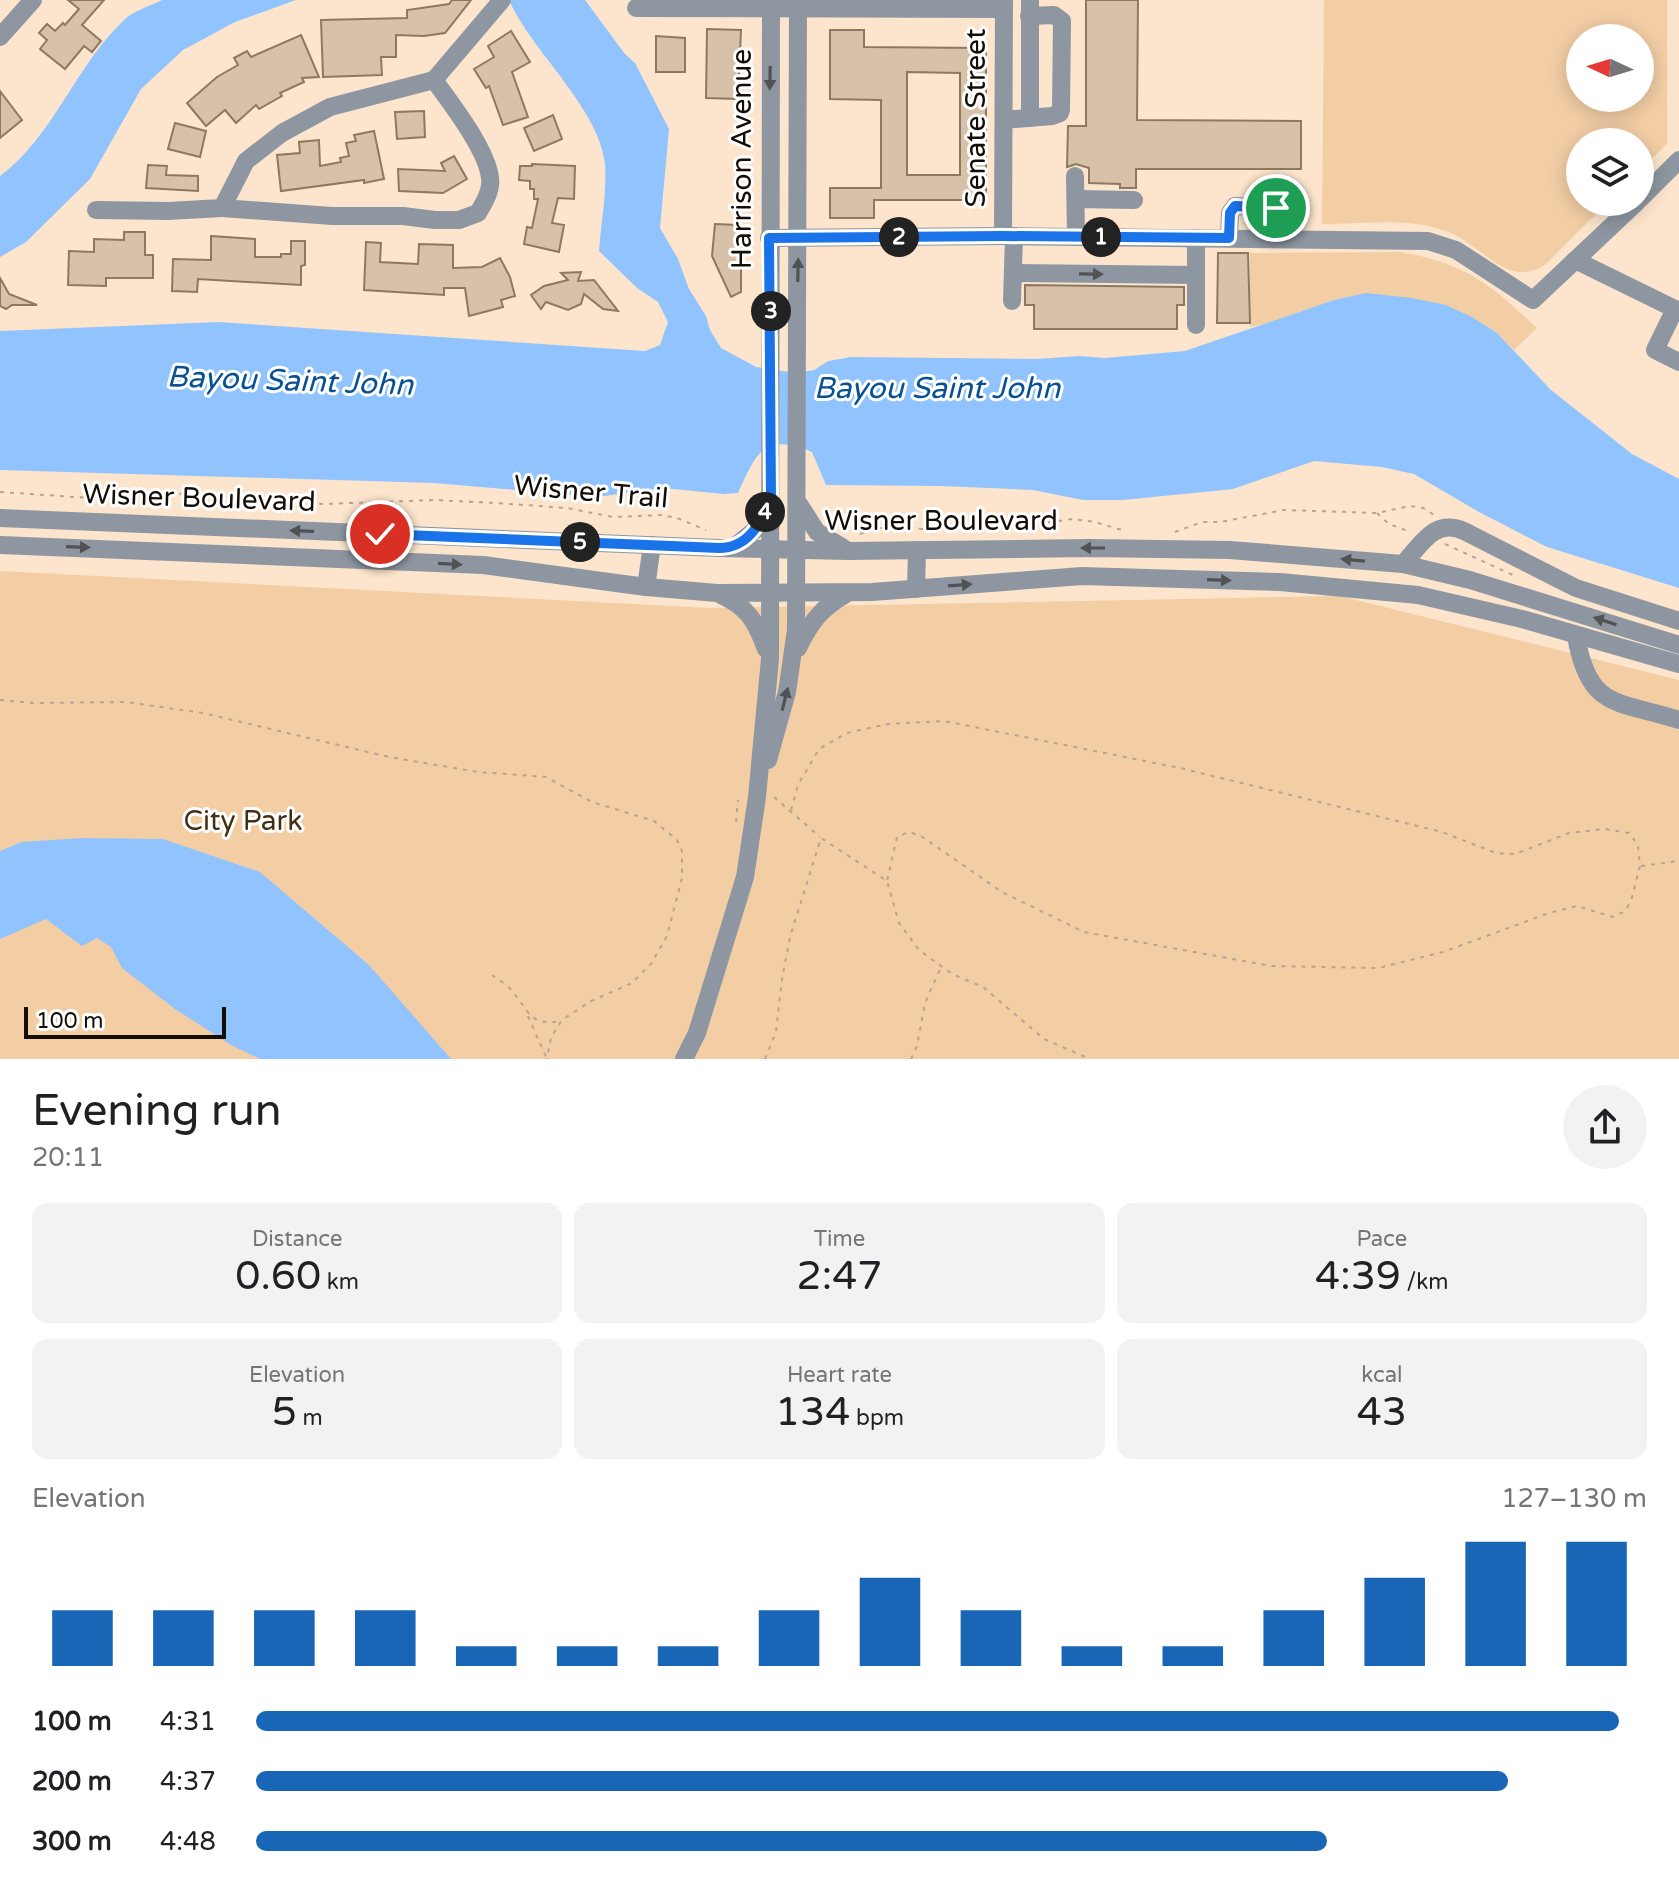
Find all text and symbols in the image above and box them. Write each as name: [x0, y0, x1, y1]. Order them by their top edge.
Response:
north arrow: [1566, 24, 1654, 112]
map controls: [1566, 24, 1654, 216]
street label: Senate Street: [959, 28, 993, 208]
street label: Harrison Avenue: [725, 49, 759, 269]
one-way arrow: [764, 66, 777, 91]
button: layers: [1566, 128, 1654, 216]
pin: [1242, 174, 1310, 242]
icon: arrive: [1254, 186, 1298, 230]
pin: 2: [879, 217, 919, 257]
pin: 1: [1081, 217, 1121, 257]
text: 2: [892, 224, 906, 250]
text: 1: [1094, 224, 1108, 250]
one-way arrow: [792, 257, 804, 282]
one-way arrow: [1079, 268, 1104, 280]
pin: 3: [751, 291, 791, 331]
text: 3: [764, 298, 778, 324]
water label: Bayou Saint John: [166, 358, 414, 404]
water label: Bayou Saint John: [814, 370, 1061, 407]
street label: Wisner Trail: [512, 468, 670, 516]
street label: Wisner Boulevard: [82, 477, 316, 519]
pin: 4: [745, 492, 785, 532]
text: 4: [758, 499, 772, 525]
pin: [346, 500, 414, 568]
street label: Wisner Boulevard: [824, 504, 1058, 538]
icon: check: [358, 512, 402, 556]
pin: 5: [560, 522, 600, 562]
one-way arrow: [289, 524, 314, 537]
text: 5: [573, 529, 587, 555]
one-way arrow: [66, 541, 91, 554]
one-way arrow: [1080, 542, 1105, 554]
one-way arrow: [1340, 553, 1365, 566]
one-way arrow: [438, 558, 463, 571]
one-way arrow: [1207, 574, 1232, 587]
one-way arrow: [948, 578, 973, 591]
one-way arrow: [1592, 614, 1616, 626]
one-way arrow: [780, 686, 792, 711]
park label: City Park: [183, 804, 303, 838]
scale bar: [24, 1003, 226, 1039]
text: 100 m: [36, 1008, 103, 1034]
text: Evening run: [32, 1085, 281, 1138]
button: share: [1563, 1085, 1647, 1169]
text: 20:11: [32, 1142, 104, 1173]
text: Distance: [252, 1226, 342, 1252]
text: Time: [814, 1226, 865, 1252]
text: Pace: [1356, 1226, 1407, 1252]
text: 0.60: [235, 1252, 321, 1300]
text: 2:47: [797, 1252, 882, 1300]
text: 4:39: [1315, 1252, 1401, 1300]
text: km: [321, 1269, 359, 1295]
text: /km: [1401, 1269, 1449, 1295]
text: Elevation: [249, 1362, 345, 1388]
text: Heart rate: [787, 1362, 892, 1388]
text: kcal: [1361, 1362, 1403, 1388]
text: 5: [272, 1388, 297, 1436]
text: 134: [775, 1388, 850, 1436]
text: 43: [1357, 1388, 1407, 1436]
text: m: [297, 1405, 323, 1431]
text: bpm: [850, 1405, 904, 1431]
text: Elevation: [32, 1483, 146, 1514]
text: 127–130 m: [1501, 1483, 1647, 1514]
text: 100 m: [32, 1706, 112, 1737]
text: 4:31: [160, 1706, 216, 1737]
text: 200 m: [32, 1766, 112, 1797]
text: 4:37: [160, 1766, 216, 1797]
text: 300 m: [32, 1826, 112, 1857]
text: 4:48: [160, 1826, 216, 1857]

